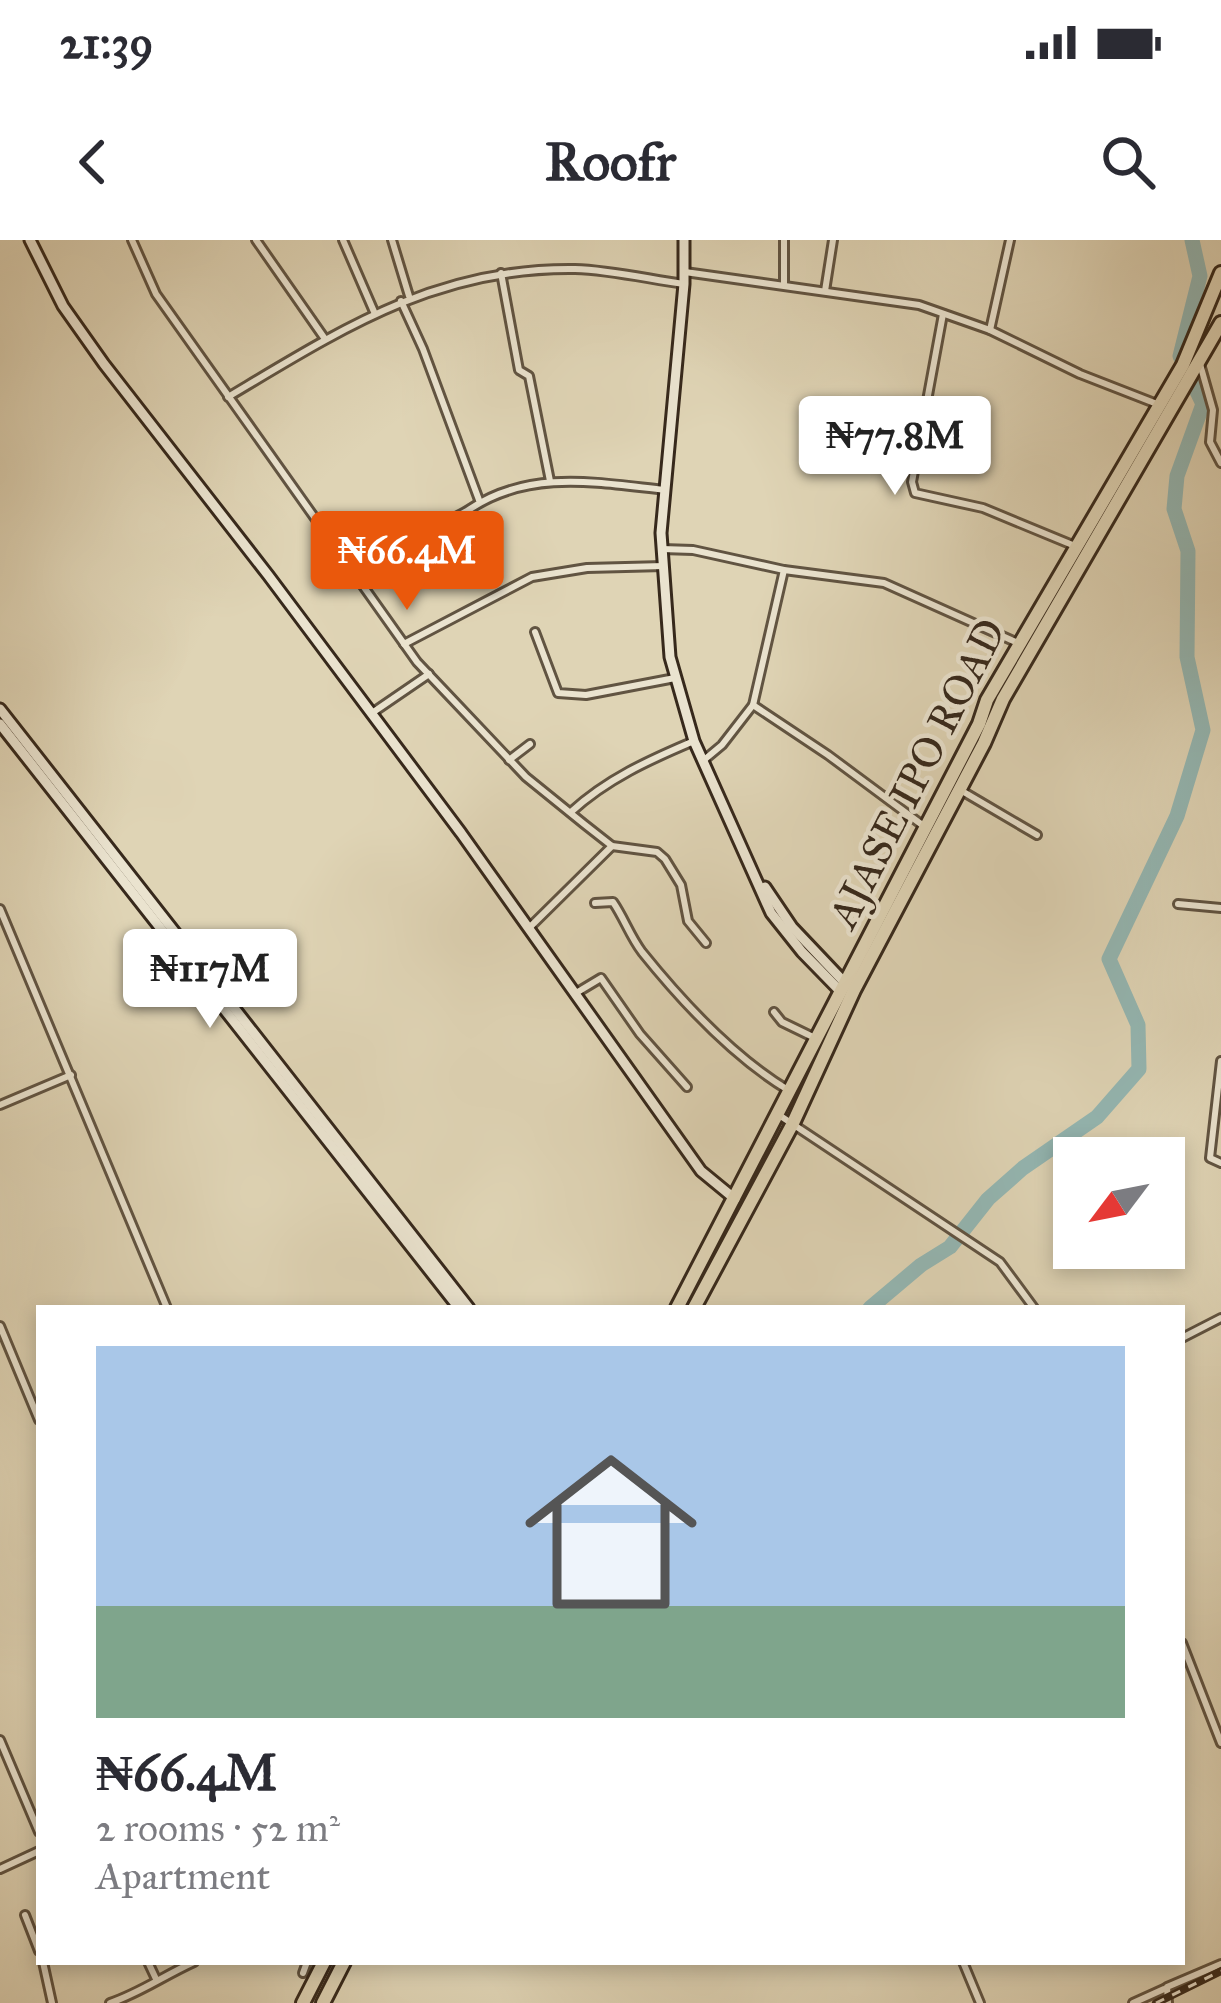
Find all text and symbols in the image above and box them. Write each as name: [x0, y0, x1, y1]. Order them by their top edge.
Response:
text: 21:39: [60, 15, 153, 70]
icon: back: [60, 129, 126, 195]
text: Roofr: [545, 129, 676, 195]
icon: search: [1095, 129, 1161, 195]
pin: ₦77.8M: [797, 396, 993, 498]
text: ₦77.8M: [826, 411, 964, 459]
pin: ₦66.4M: [309, 511, 505, 613]
text: ₦66.4M: [338, 526, 476, 574]
street label: AJASE IPO ROAD: [816, 610, 1017, 939]
pin: ₦117M: [126, 929, 294, 1031]
text: ₦117M: [150, 944, 270, 992]
north arrow: [1053, 1137, 1185, 1269]
map controls: [1053, 1137, 1185, 1269]
icon: home: [503, 1424, 719, 1640]
text: ₦66.4M: [96, 1742, 277, 1804]
text: 2 rooms · 52 m²: [96, 1804, 340, 1852]
text: Apartment: [96, 1852, 270, 1900]

